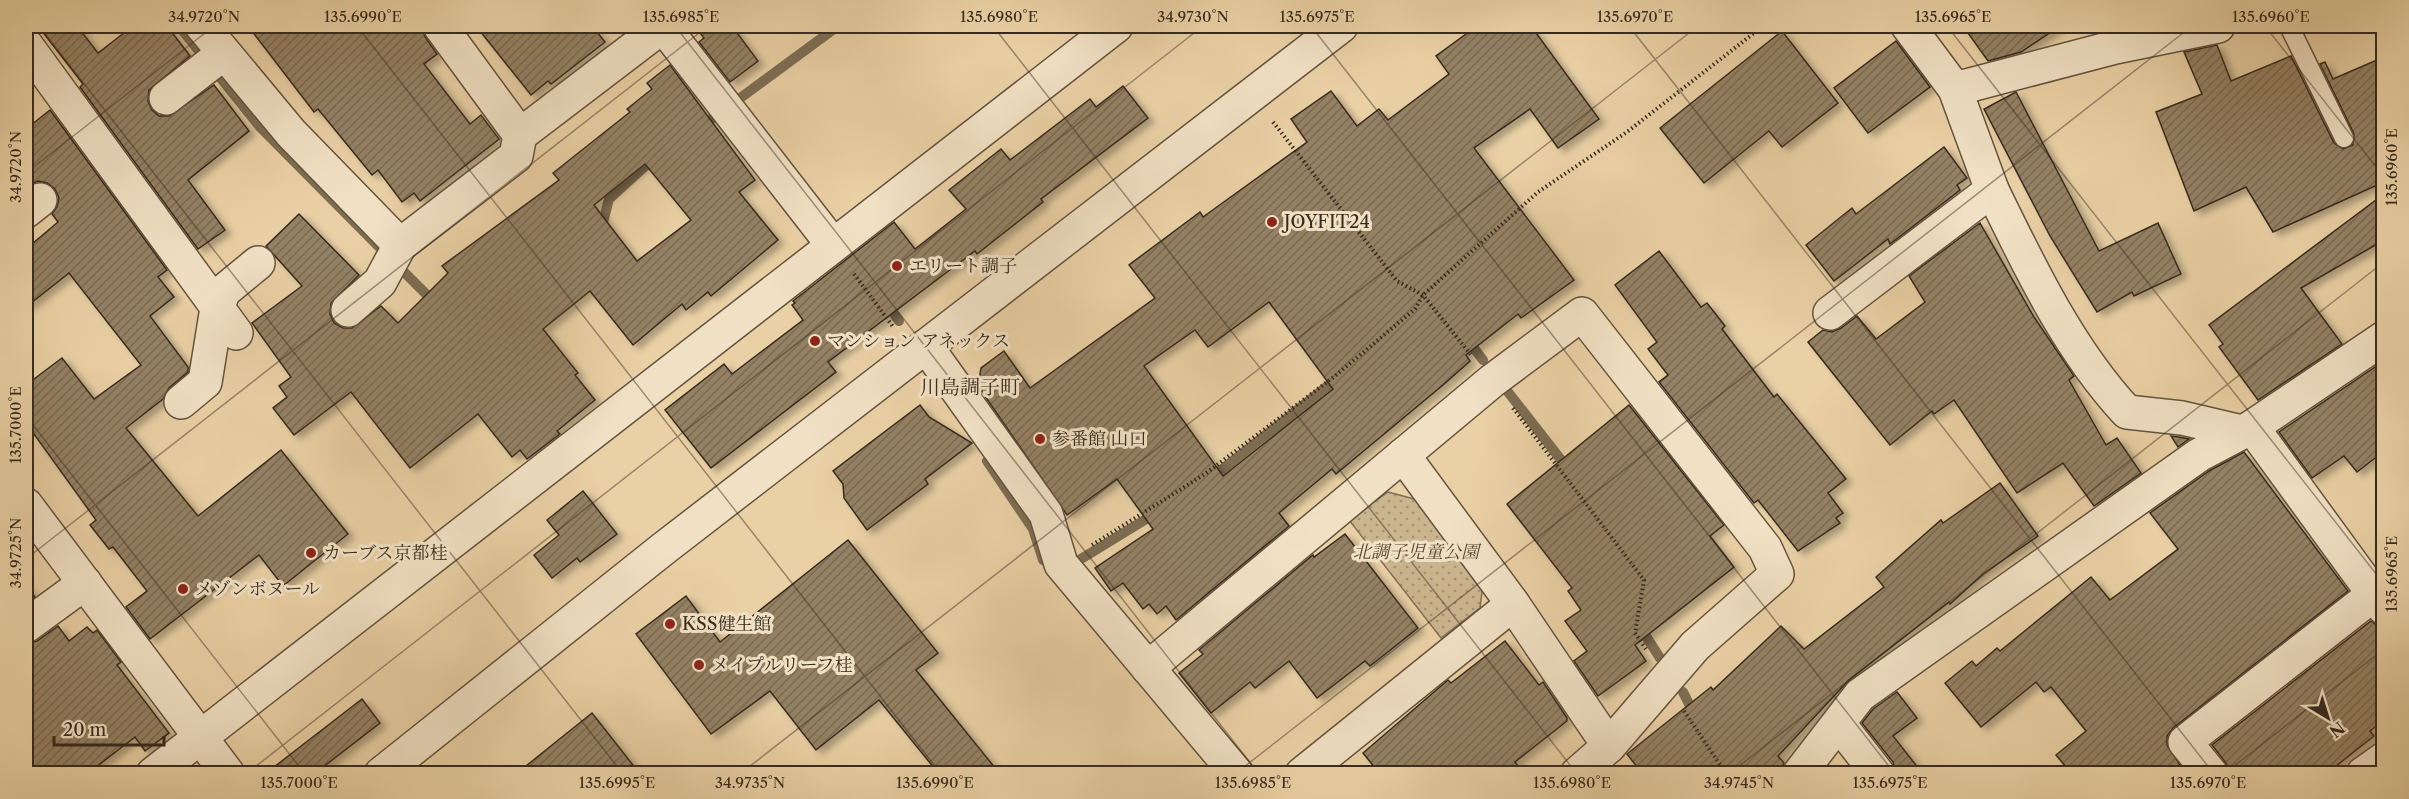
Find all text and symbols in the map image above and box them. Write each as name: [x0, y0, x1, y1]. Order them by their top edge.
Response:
text: 34.9720°N: [168, 7, 240, 26]
text: 135.6990°E: [324, 7, 402, 26]
text: 135.6985°E: [643, 7, 719, 26]
text: 135.6980°E: [960, 7, 1038, 26]
text: 34.9730°N: [1157, 7, 1229, 26]
text: 135.6975°E: [1279, 7, 1355, 26]
text: 135.6970°E: [1597, 7, 1673, 26]
text: 135.6965°E: [1915, 7, 1991, 26]
text: 135.6960°E: [2232, 7, 2310, 26]
text: 135.6960°E: [2382, 128, 2401, 206]
text: 34.9720°N: [6, 131, 25, 203]
place label: JOYFIT24: [1281, 211, 1370, 233]
marker: JOYFIT24: [1265, 215, 1279, 229]
place label: エリート調子: [909, 255, 1017, 277]
marker: エリート調子: [890, 259, 904, 273]
place label: マンション アネックス: [827, 330, 1010, 352]
marker: マンション アネックス: [808, 334, 822, 348]
district label: 川島調子町: [920, 375, 1020, 399]
text: 135.7000°E: [6, 386, 25, 464]
place label: 参番館 山口: [1052, 428, 1147, 450]
marker: 参番館 山口: [1033, 432, 1047, 446]
text: 34.9725°N: [6, 518, 25, 588]
text: 135.6965°E: [2382, 536, 2401, 612]
park label: 北調子児童公園: [1353, 541, 1482, 563]
place label: カーブス京都桂: [323, 542, 447, 564]
marker: カーブス京都桂: [304, 546, 318, 560]
place label: メゾンボヌール: [195, 578, 320, 600]
marker: メゾンボヌール: [176, 582, 190, 596]
place label: KSS健生館: [682, 613, 772, 635]
marker: KSS健生館: [663, 617, 677, 631]
place label: メイプルリーフ桂: [711, 654, 852, 676]
marker: メイプルリーフ桂: [692, 658, 706, 672]
north arrow: [2298, 688, 2358, 748]
scale bar: [54, 709, 164, 747]
text: N: [2326, 718, 2349, 742]
text: 20 m: [63, 719, 107, 741]
text: 135.7000°E: [260, 773, 338, 792]
text: 135.6995°E: [579, 773, 655, 792]
text: 34.9735°N: [715, 773, 785, 792]
text: 135.6990°E: [896, 773, 974, 792]
text: 135.6985°E: [1215, 773, 1291, 792]
text: 135.6980°E: [1533, 773, 1611, 792]
text: 34.9745°N: [1704, 773, 1774, 792]
text: 135.6975°E: [1852, 773, 1928, 792]
text: 135.6970°E: [2170, 773, 2246, 792]

